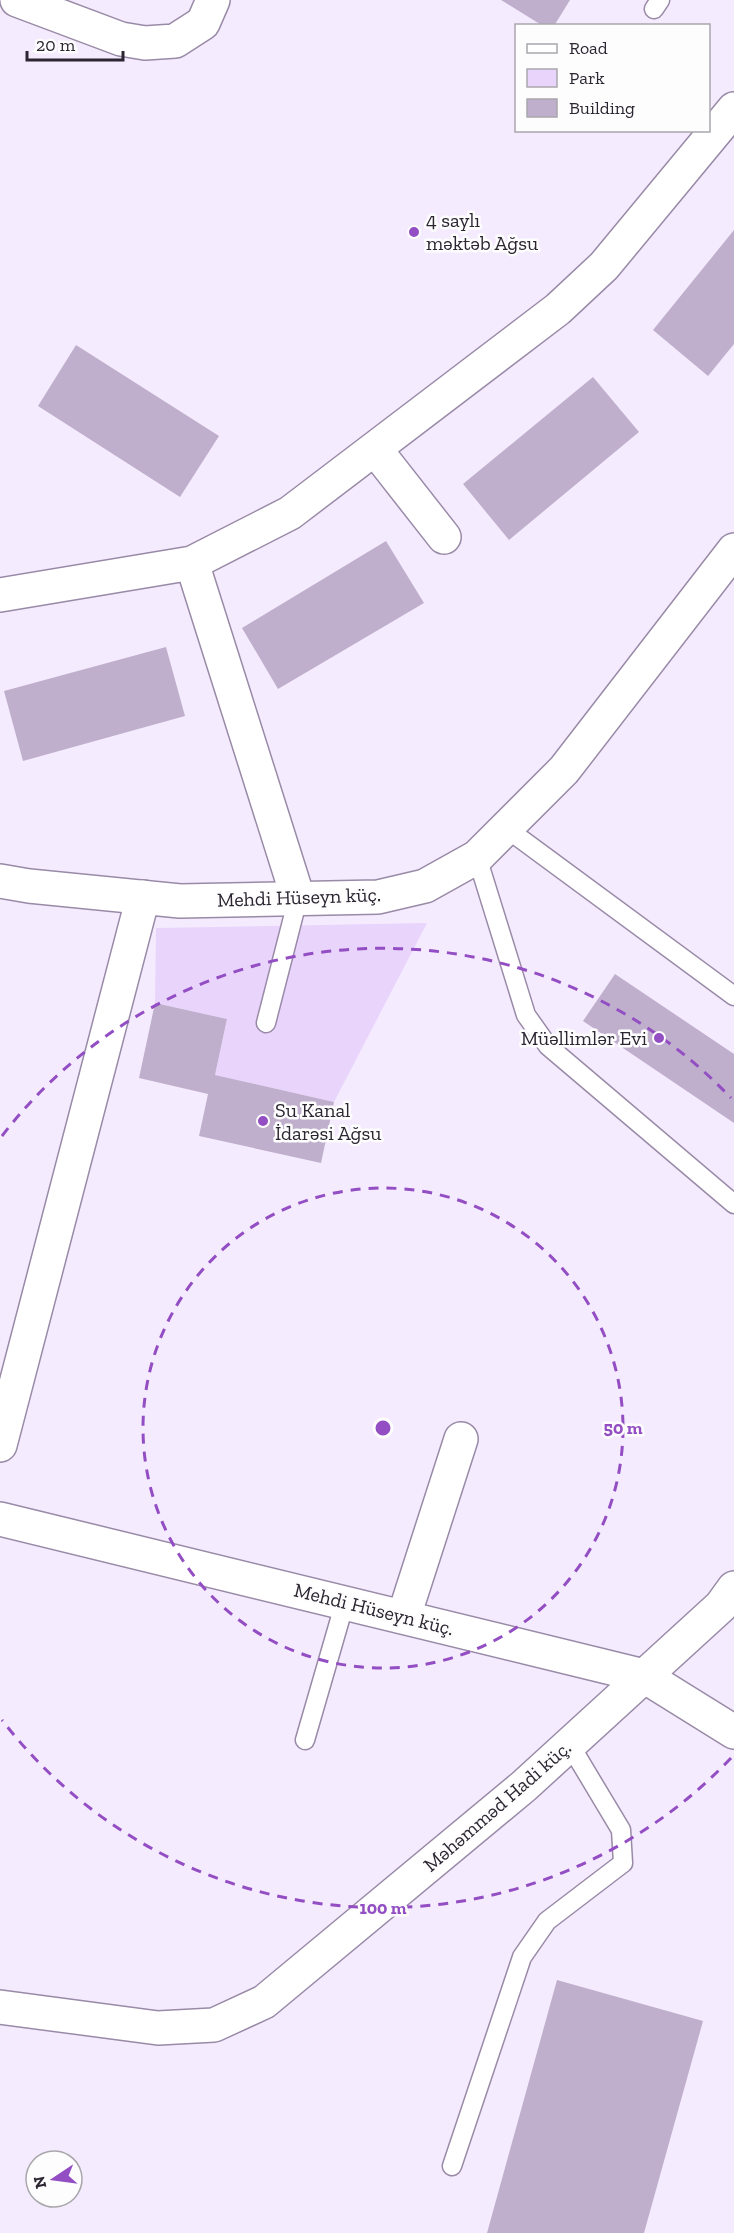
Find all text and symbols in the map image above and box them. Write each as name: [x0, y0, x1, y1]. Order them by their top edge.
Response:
scale bar: [27, 24, 123, 62]
legend: [515, 24, 710, 132]
text: 20 m: [36, 34, 76, 56]
text: Road: [569, 37, 608, 59]
text: Park: [569, 67, 605, 89]
text: Building: [569, 97, 635, 119]
place label: 4 saylı məktəb Ağsu: [426, 208, 538, 255]
marker: 4 saylı məktəb Ağsu: [407, 225, 421, 239]
street label: Mehdi Hüseyn küç.: [217, 882, 381, 912]
place label: Müəllimlər Evi: [521, 1026, 647, 1050]
marker: Müəllimlər Evi: [652, 1031, 666, 1045]
place label: Su Kanal İdarəsi Ağsu: [275, 1098, 381, 1145]
marker: Su Kanal İdarəsi Ağsu: [256, 1114, 270, 1128]
text: 50 m: [604, 1417, 643, 1439]
centre of rings: [373, 1418, 393, 1438]
street label: Mehdi Hüseyn küç.: [292, 1578, 456, 1640]
street label: Məhəmməd Hadi küç.: [418, 1735, 576, 1877]
text: 100 m: [359, 1897, 407, 1919]
north arrow: [24, 2149, 84, 2209]
text: N: [29, 2174, 50, 2190]

